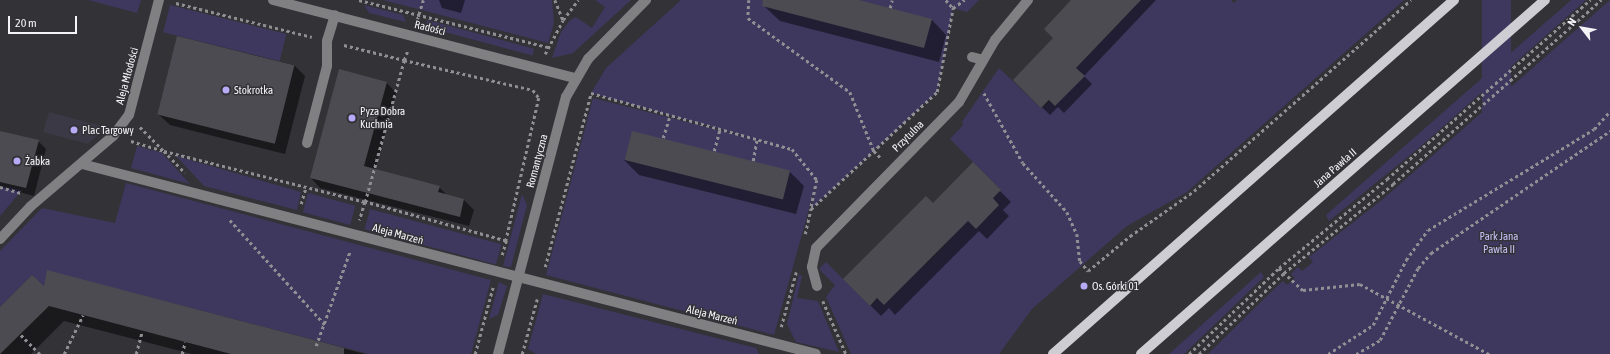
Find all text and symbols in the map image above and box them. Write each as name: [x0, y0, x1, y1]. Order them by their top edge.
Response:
scale bar: [10, 8, 79, 34]
north arrow: [1562, 8, 1602, 48]
text: 20 m: [15, 16, 37, 30]
text: N: [1565, 16, 1579, 28]
street label: Radości: [413, 18, 447, 38]
street label: Aleja Młodości: [113, 46, 141, 106]
place label: Stokrotka: [234, 83, 273, 97]
marker: Stokrotka: [221, 85, 231, 95]
place label: Pyza Dobra Kuchnia: [360, 105, 405, 131]
marker: Pyza Dobra Kuchnia: [347, 113, 357, 123]
street label: Przytulna: [890, 118, 926, 154]
place label: Plac Targowy: [82, 123, 134, 137]
marker: Plac Targowy: [69, 125, 79, 135]
street label: Romantyczna: [523, 133, 551, 189]
street label: Jana Pawła II: [1311, 146, 1359, 190]
place label: Żabka: [25, 154, 50, 168]
marker: Żabka: [12, 156, 22, 166]
street label: Aleja Marzeń: [371, 221, 425, 247]
park label: Park Jana Pawła II: [1480, 230, 1518, 256]
place label: Os. Górki 01: [1092, 279, 1139, 293]
marker: Os. Górki 01: [1079, 281, 1089, 291]
street label: Aleja Marzeń: [685, 302, 739, 328]

